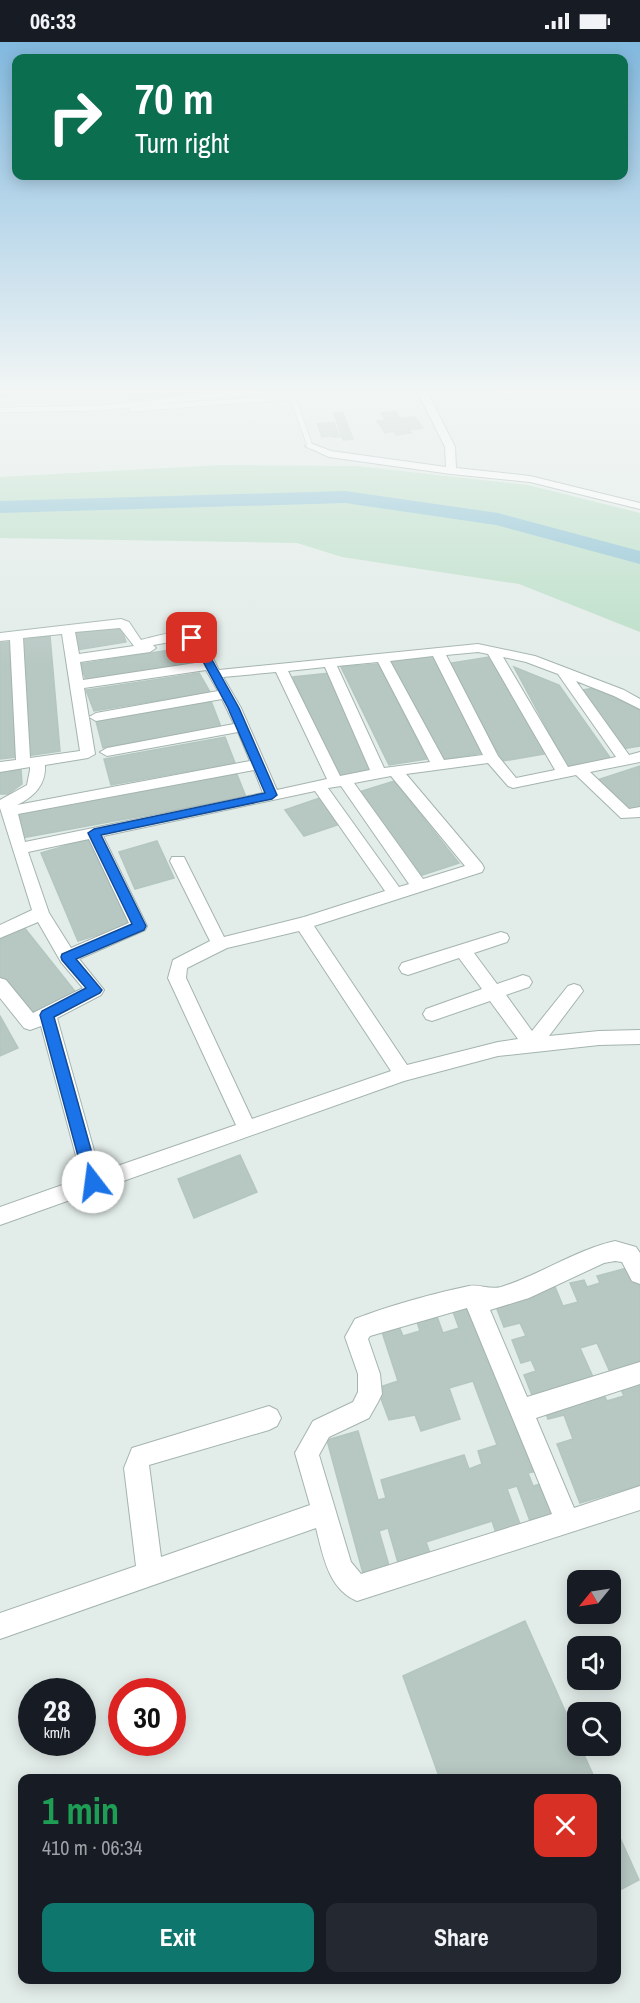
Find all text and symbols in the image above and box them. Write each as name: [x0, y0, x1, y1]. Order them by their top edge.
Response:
text: 06:33: [30, 6, 76, 36]
text: 70 m: [135, 71, 214, 127]
icon: right: [36, 78, 114, 156]
text: Turn right: [135, 125, 229, 161]
pin: [166, 612, 217, 663]
icon: arrive: [175, 621, 208, 654]
position arrow: [61, 1150, 125, 1214]
north arrow: [567, 1570, 621, 1624]
map controls: [567, 1570, 621, 1756]
button: sound: [567, 1636, 621, 1690]
speed limit sign: 30: [108, 1678, 186, 1756]
text: 28: [43, 1690, 71, 1730]
button: search: [567, 1702, 621, 1756]
text: km/h: [44, 1722, 70, 1743]
text: 1 min: [42, 1787, 119, 1835]
button: close: [534, 1794, 597, 1857]
text: 410 m · 06:34: [42, 1834, 142, 1861]
button: Exit: [42, 1903, 314, 1972]
button: Share: [326, 1903, 597, 1972]

